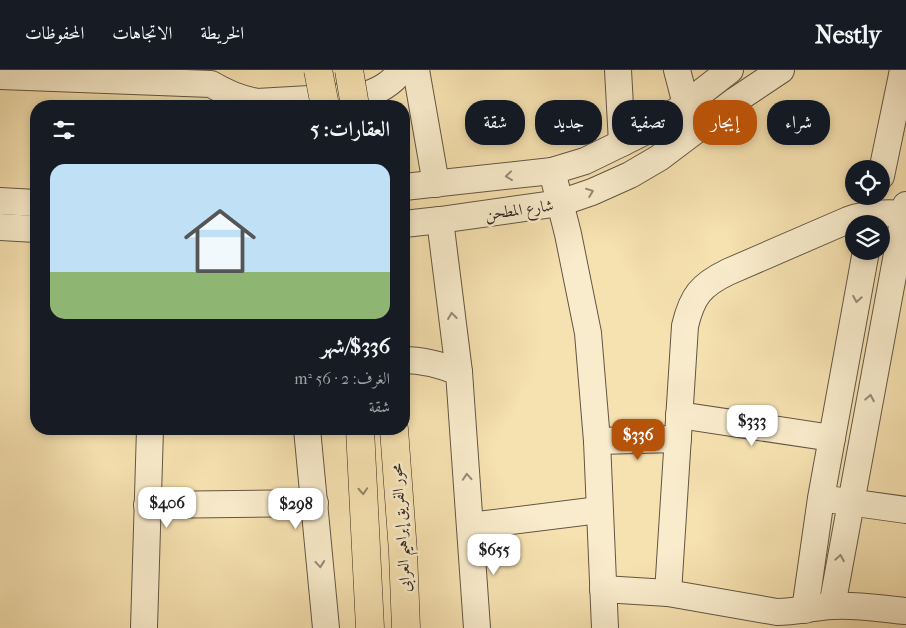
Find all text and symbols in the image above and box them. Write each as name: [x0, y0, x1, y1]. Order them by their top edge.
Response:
text: Nestly: [815, 21, 881, 49]
text: المحفوظات: [25, 23, 84, 44]
text: الاتجاهات: [112, 23, 172, 44]
text: الخريطة: [200, 23, 244, 44]
chip: شقة: [465, 100, 525, 145]
chip: جديد: [535, 100, 602, 145]
chip: تصفية: [612, 100, 683, 145]
chip: إيجار: [693, 100, 757, 145]
chip: شراء: [767, 100, 830, 145]
icon: filters: [50, 116, 78, 144]
text: العقارات: 5: [310, 117, 390, 141]
map controls: [845, 160, 890, 260]
button: locate: [845, 160, 890, 205]
one-way arrow: [505, 170, 513, 181]
one-way arrow: [586, 188, 594, 198]
street label: شارع المطحن: [484, 195, 555, 228]
icon: home: [175, 196, 265, 286]
button: layers: [845, 215, 890, 260]
one-way arrow: [853, 295, 863, 304]
one-way arrow: [447, 311, 458, 319]
text: $336/شهر: [321, 334, 390, 358]
text: الغرف: 2 · 56 m²: [294, 369, 390, 388]
one-way arrow: [864, 394, 874, 402]
text: شقة: [369, 397, 390, 416]
pin: $333: [722, 404, 782, 447]
text: $333: [738, 411, 766, 430]
pin: $336: [608, 418, 668, 461]
text: $336: [623, 425, 653, 444]
street label: محور الفريق إبراهيم العرابى: [386, 462, 421, 593]
one-way arrow: [462, 473, 473, 481]
pin: $406: [137, 486, 197, 529]
pin: $298: [266, 488, 326, 530]
one-way arrow: [358, 488, 369, 496]
text: $406: [149, 493, 185, 512]
text: $298: [279, 494, 313, 513]
pin: $655: [464, 534, 524, 576]
text: $655: [478, 540, 510, 559]
one-way arrow: [835, 553, 845, 562]
one-way arrow: [314, 561, 325, 569]

